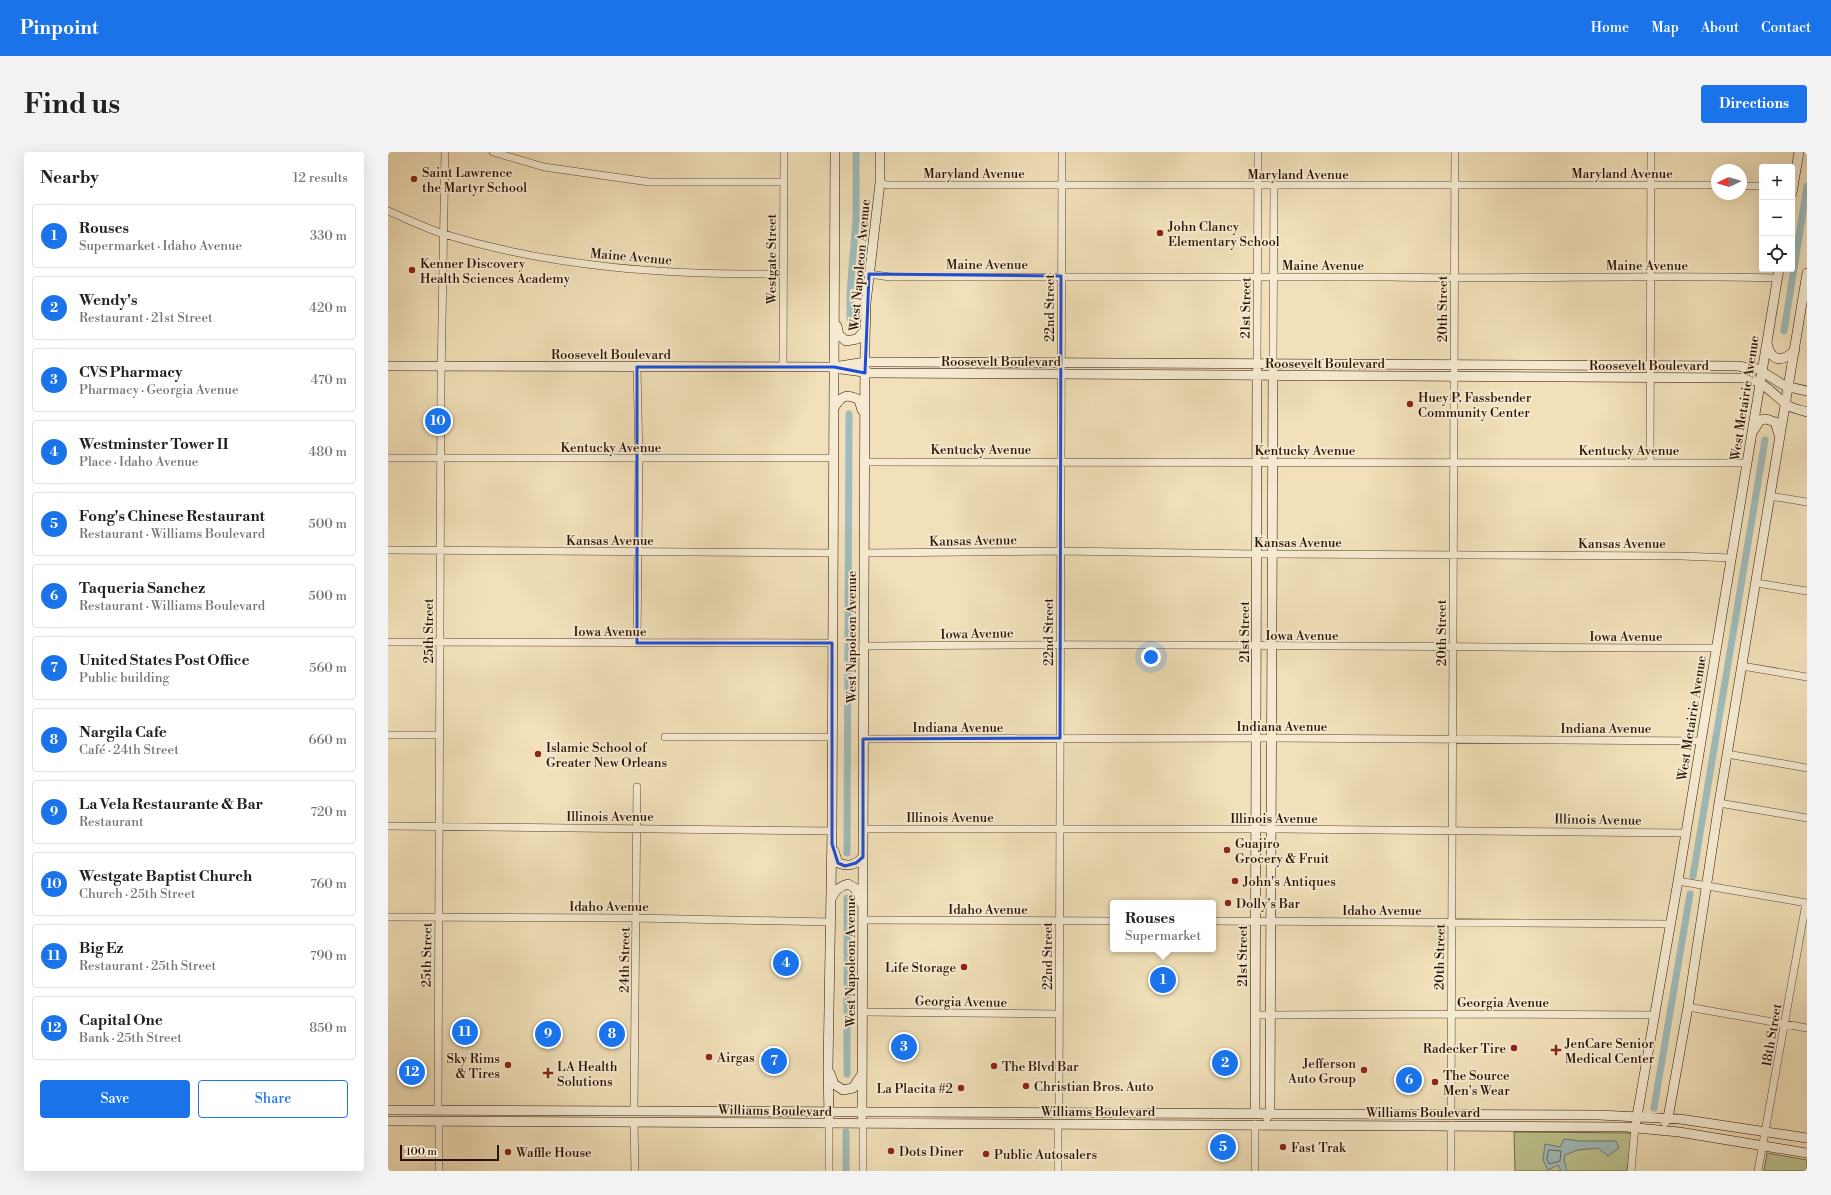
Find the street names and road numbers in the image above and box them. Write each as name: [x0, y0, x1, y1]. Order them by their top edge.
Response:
street label: Maryland Avenue: [923, 166, 1025, 182]
street label: Maryland Avenue: [1571, 166, 1673, 182]
street label: Maryland Avenue: [1247, 167, 1349, 183]
street label: West Napoleon Avenue: [846, 198, 874, 333]
street label: Westgate Street: [764, 213, 780, 305]
street label: Maine Avenue: [589, 245, 673, 269]
street label: Maine Avenue: [946, 257, 1029, 273]
street label: Maine Avenue: [1282, 258, 1365, 274]
street label: Maine Avenue: [1606, 258, 1689, 274]
street label: 22nd Street: [1042, 274, 1058, 342]
street label: 20th Street: [1435, 275, 1451, 342]
street label: 21st Street: [1237, 277, 1255, 339]
street label: West Metairie Avenue: [1727, 334, 1763, 463]
street label: Roosevelt Boulevard: [551, 347, 671, 363]
street label: Roosevelt Boulevard: [941, 354, 1061, 370]
street label: Roosevelt Boulevard: [1265, 356, 1385, 372]
street label: Roosevelt Boulevard: [1589, 358, 1709, 374]
street label: Kentucky Avenue: [561, 440, 662, 456]
street label: Kentucky Avenue: [931, 442, 1032, 458]
street label: Kentucky Avenue: [1255, 443, 1356, 459]
street label: Kentucky Avenue: [1579, 443, 1680, 459]
street label: Kansas Avenue: [929, 532, 1017, 550]
street label: Kansas Avenue: [566, 533, 654, 549]
street label: Kansas Avenue: [1254, 535, 1342, 551]
street label: Kansas Avenue: [1578, 536, 1666, 552]
street label: West Napoleon Avenue: [844, 570, 860, 704]
street label: 25th Street: [421, 598, 437, 664]
street label: 22nd Street: [1041, 598, 1057, 666]
street label: 20th Street: [1434, 599, 1450, 666]
street label: 21st Street: [1237, 601, 1253, 663]
street label: Iowa Avenue: [573, 624, 647, 640]
street label: Iowa Avenue: [940, 625, 1014, 643]
street label: Iowa Avenue: [1265, 628, 1339, 644]
street label: Iowa Avenue: [1589, 629, 1663, 645]
street label: West Metairie Avenue: [1674, 654, 1710, 783]
street label: Indiana Avenue: [1237, 719, 1328, 735]
street label: Indiana Avenue: [913, 720, 1004, 736]
street label: Indiana Avenue: [1561, 721, 1652, 737]
street label: Illinois Avenue: [566, 809, 654, 825]
street label: Illinois Avenue: [906, 810, 994, 826]
street label: Illinois Avenue: [1230, 811, 1318, 827]
street label: Illinois Avenue: [1554, 811, 1642, 829]
street label: West Napoleon Avenue: [843, 894, 859, 1028]
street label: Idaho Avenue: [569, 899, 649, 915]
street label: Idaho Avenue: [948, 902, 1028, 918]
street label: Idaho Avenue: [1342, 903, 1422, 919]
street label: 25th Street: [418, 922, 436, 988]
street label: 22nd Street: [1040, 922, 1056, 990]
street label: 20th Street: [1431, 923, 1449, 990]
street label: 21st Street: [1235, 925, 1251, 987]
street label: 24th Street: [616, 927, 634, 993]
street label: Georgia Avenue: [915, 993, 1008, 1011]
street label: Georgia Avenue: [1457, 995, 1549, 1011]
street label: 18th Street: [1759, 1002, 1785, 1068]
street label: Williams Boulevard: [717, 1102, 833, 1120]
street label: Williams Boulevard: [1040, 1104, 1156, 1120]
street label: Williams Boulevard: [1365, 1105, 1481, 1121]

